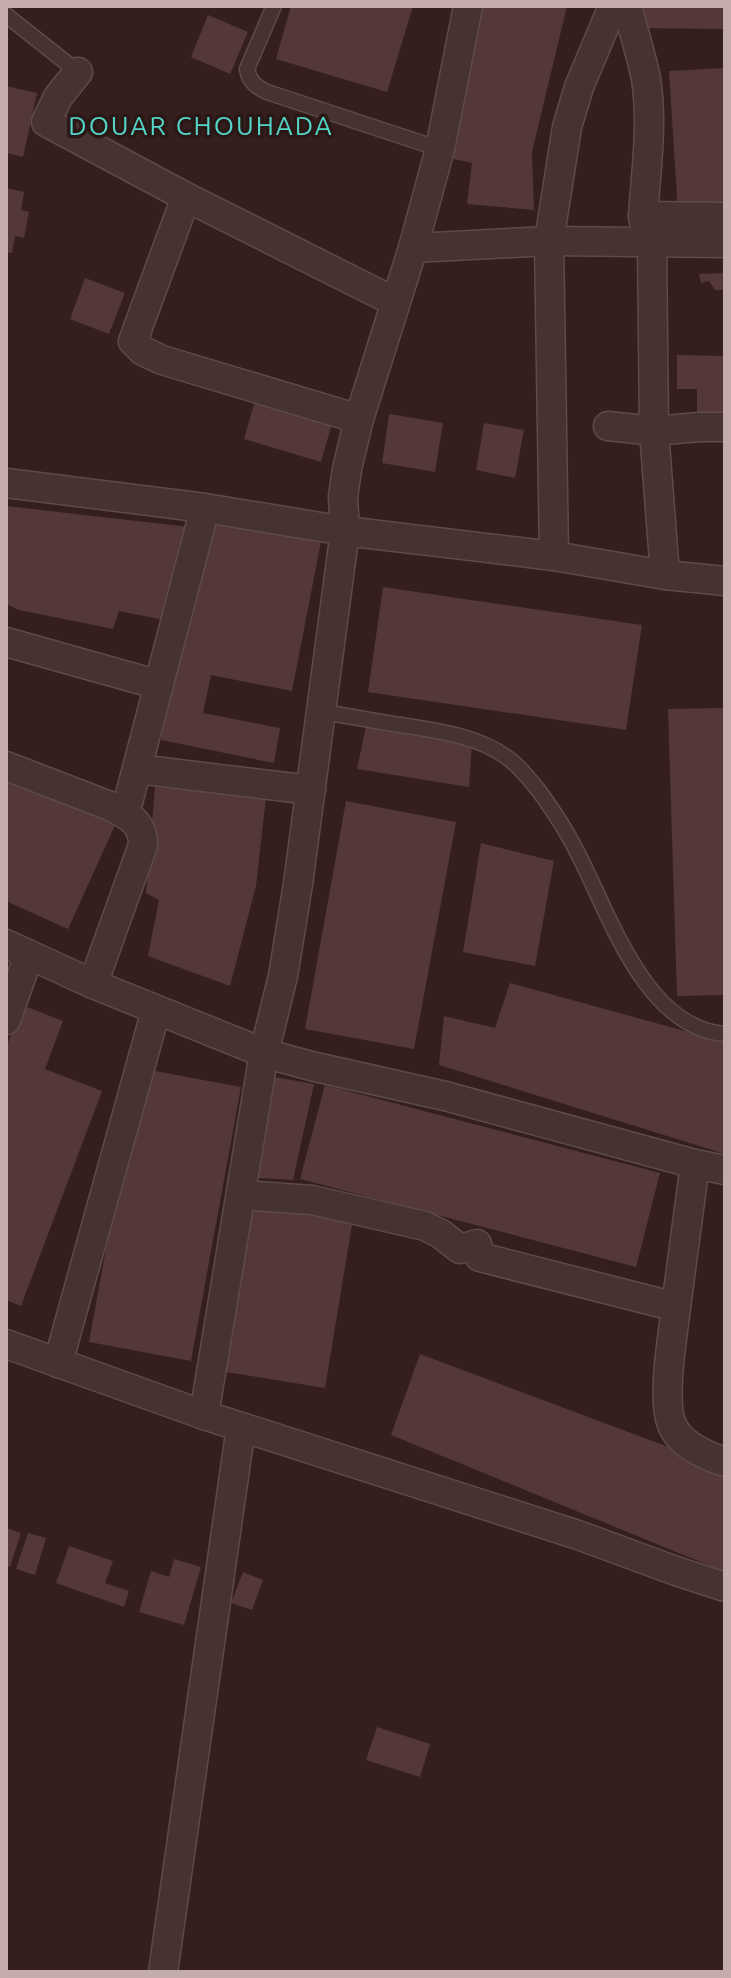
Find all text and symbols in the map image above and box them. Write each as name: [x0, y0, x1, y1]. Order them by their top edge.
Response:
district label: DOUAR CHOUHADA: [68, 111, 334, 140]

